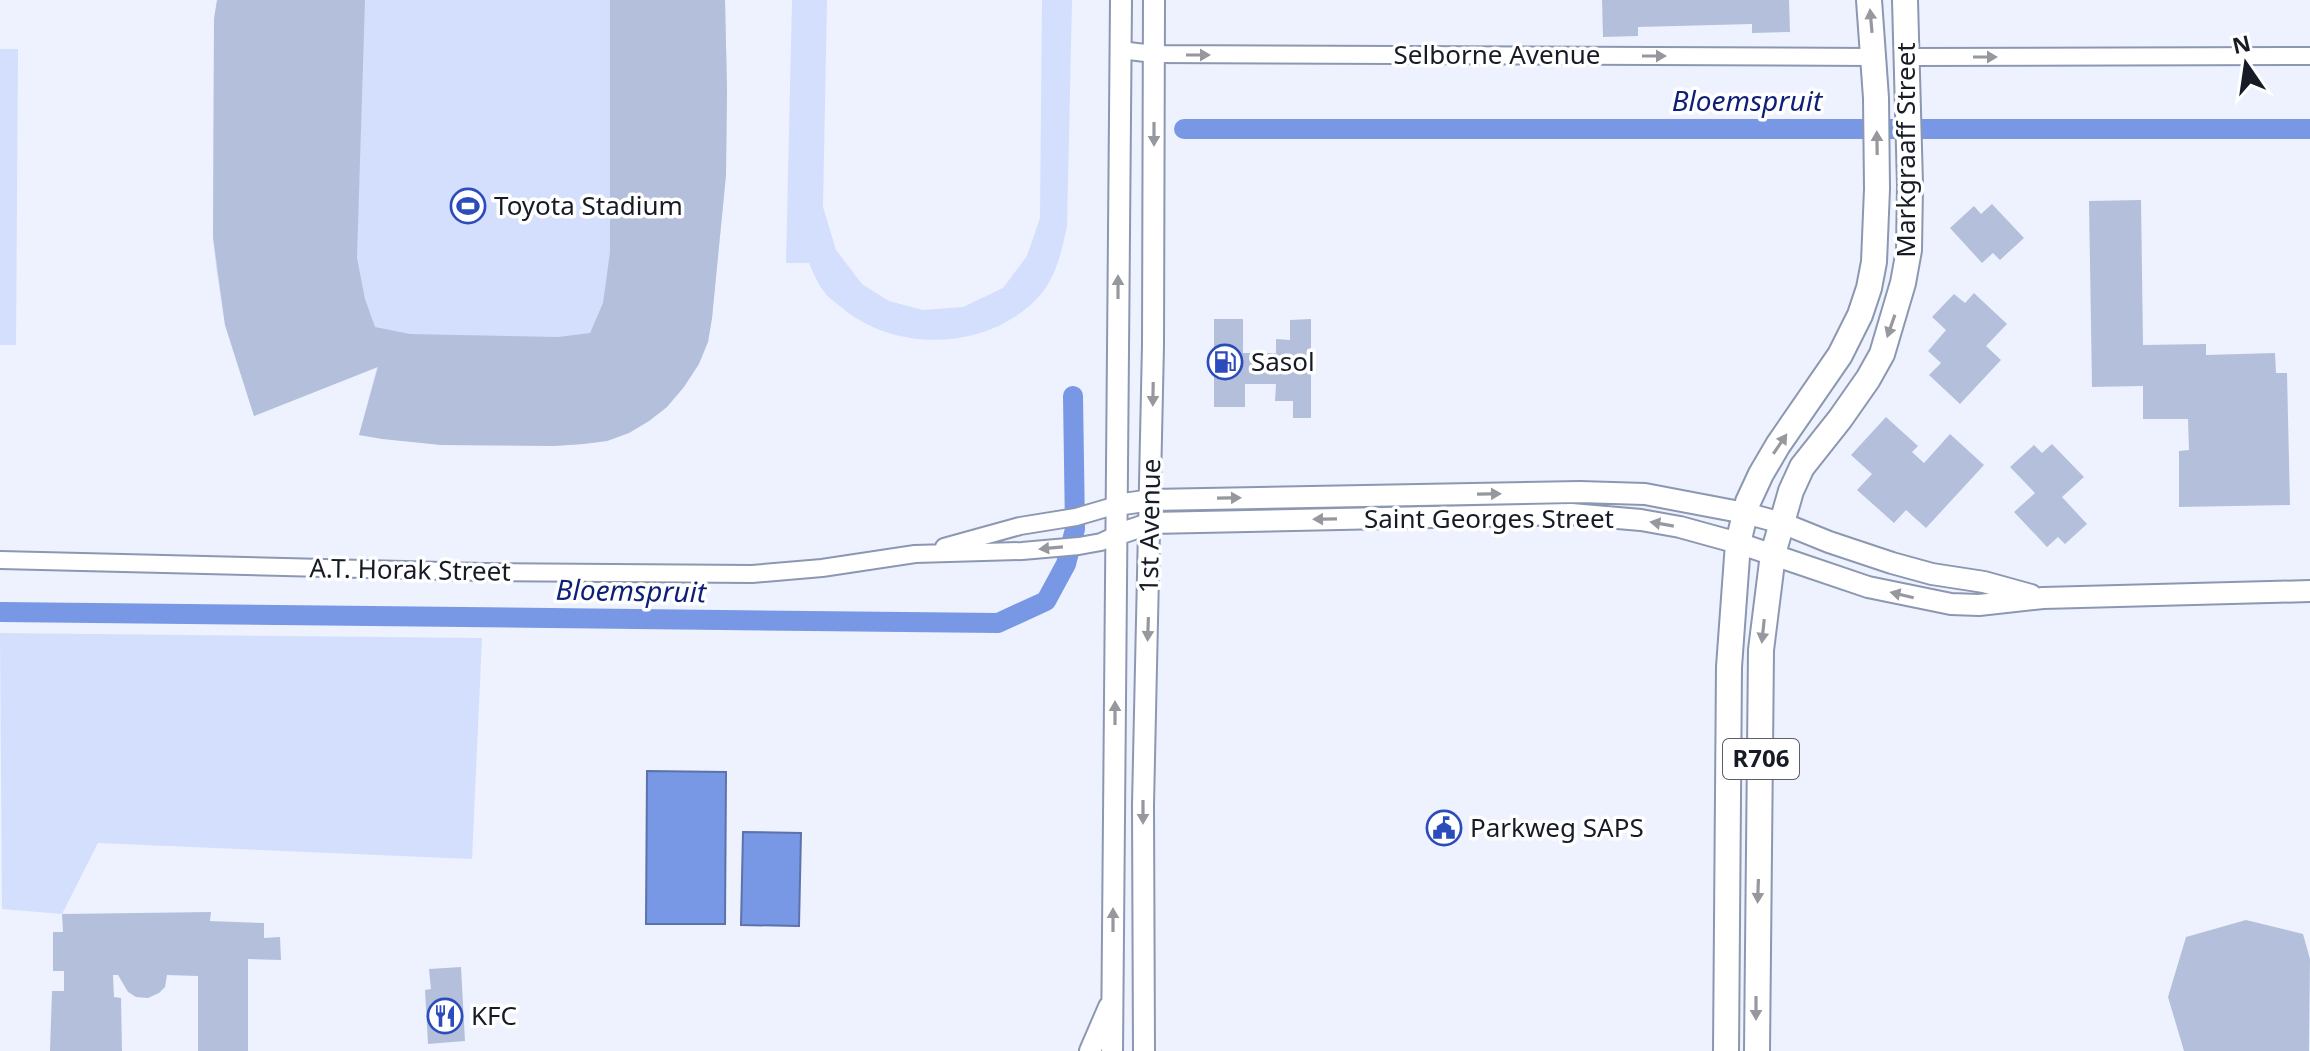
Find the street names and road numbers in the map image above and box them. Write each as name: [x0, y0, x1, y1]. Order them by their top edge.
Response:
street label: Selborne Avenue: [1394, 36, 1600, 72]
street label: Markgraaff Street: [1887, 42, 1923, 258]
street label: 1st Avenue: [1130, 458, 1168, 594]
street label: Saint Georges Street: [1364, 500, 1614, 536]
street label: A.T. Horak Street: [309, 549, 511, 589]
road number: R706: [1723, 739, 1799, 779]

